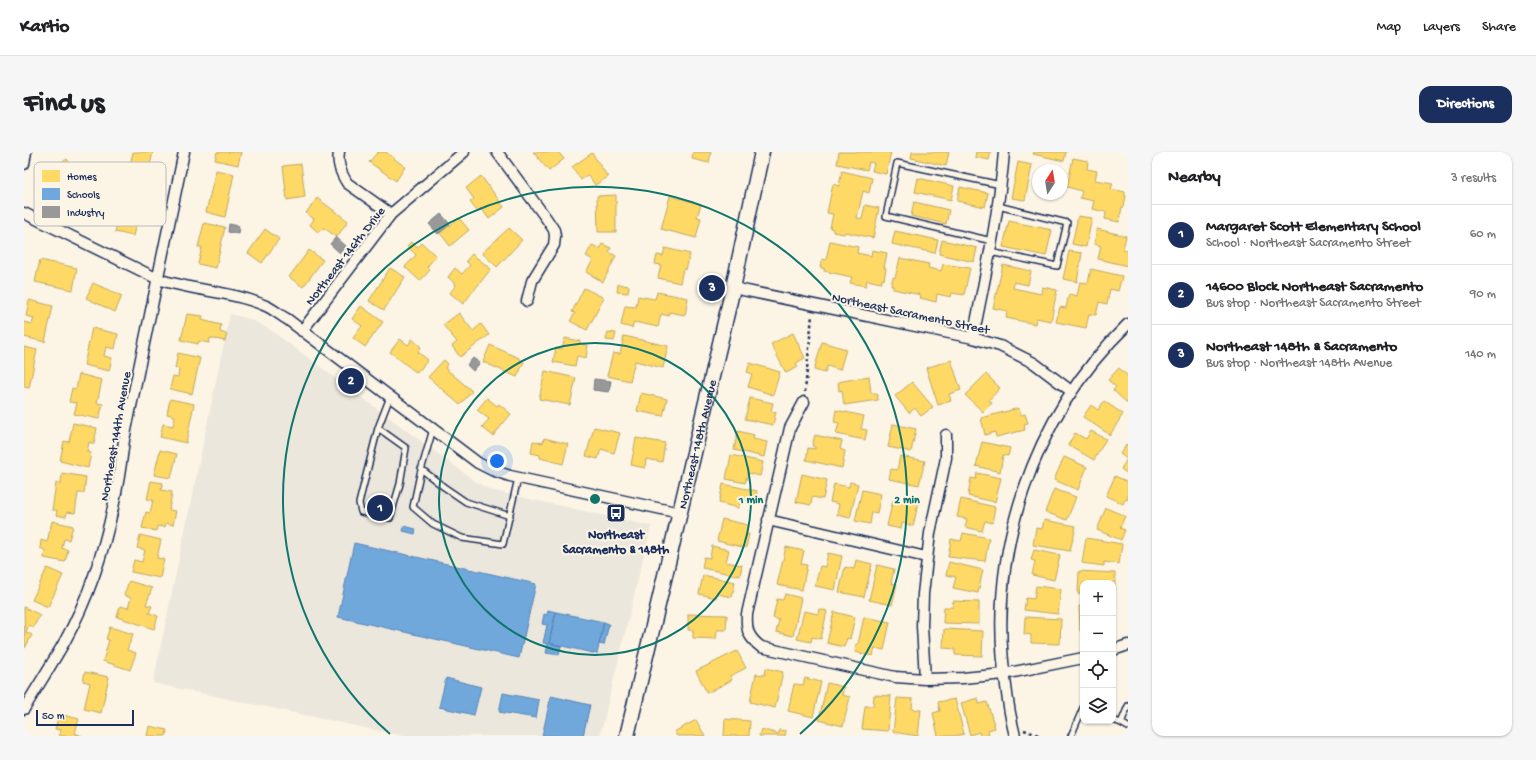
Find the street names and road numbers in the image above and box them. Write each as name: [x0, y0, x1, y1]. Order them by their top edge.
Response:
street label: Northeast 146th Drive: [303, 204, 389, 309]
street label: Northeast Sacramento Street: [830, 290, 992, 339]
street label: Northeast 144th Avenue: [98, 370, 135, 502]
street label: Northeast 148th Avenue: [676, 378, 721, 511]

